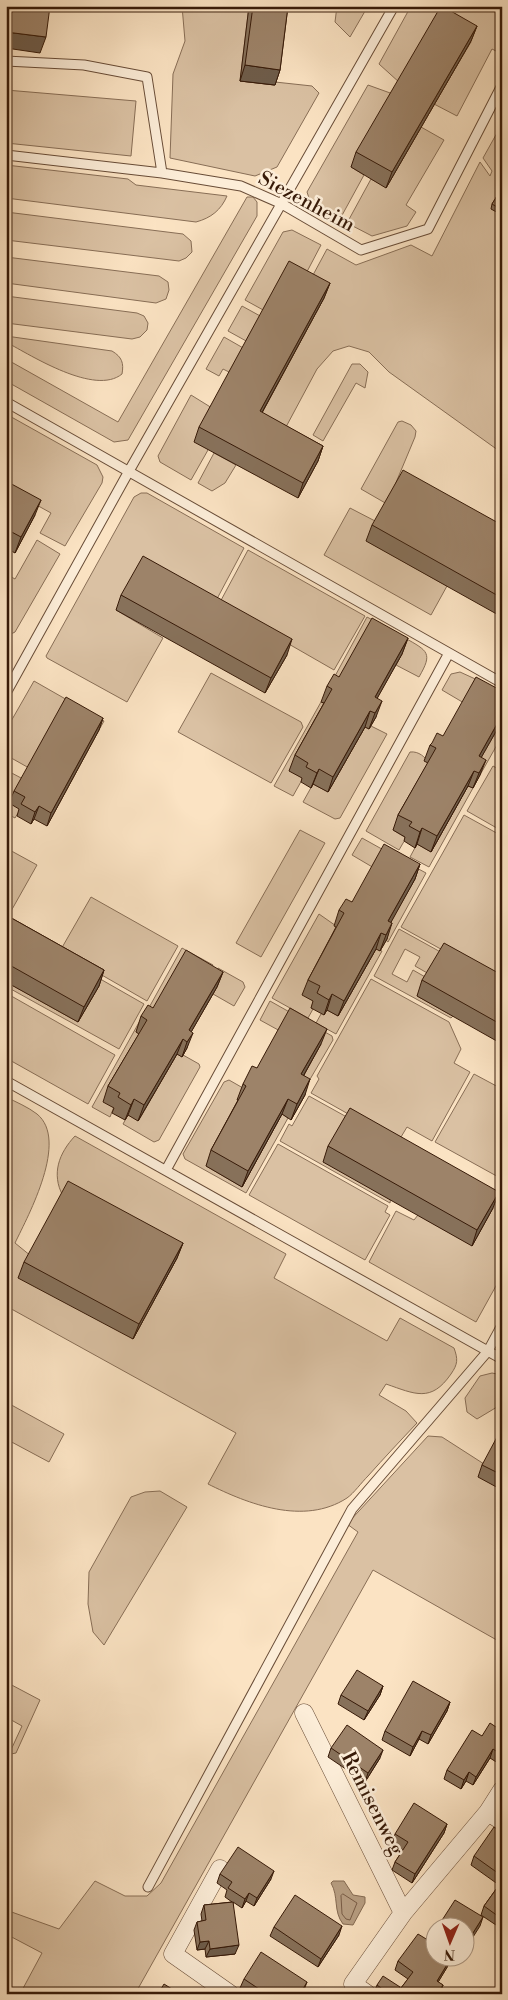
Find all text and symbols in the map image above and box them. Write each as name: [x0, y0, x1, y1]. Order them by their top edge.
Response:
street label: Siezenheim: [254, 166, 359, 238]
street label: Remisenweg: [335, 1748, 409, 1860]
north arrow: [426, 1918, 476, 1968]
text: N: [444, 1945, 455, 1963]

